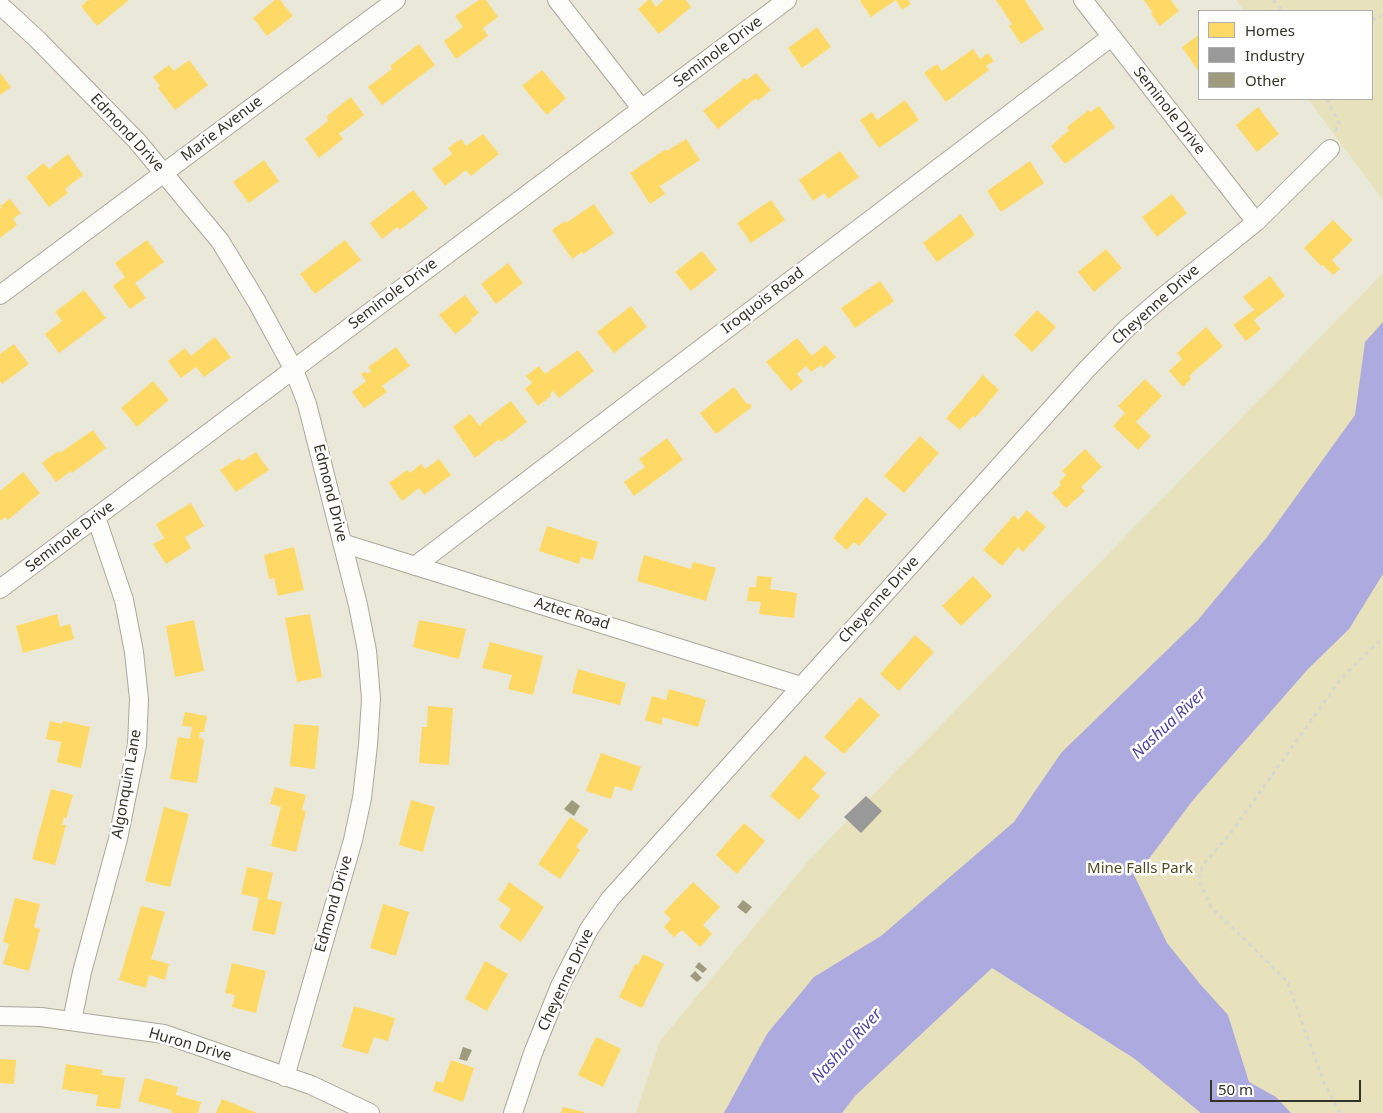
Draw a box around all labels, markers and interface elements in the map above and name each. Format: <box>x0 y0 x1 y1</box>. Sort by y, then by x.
legend <box>1198 10 1373 100</box>
street label: Seminole Drive <box>670 13 766 91</box>
text: Homes <box>1245 20 1295 40</box>
text: Industry <box>1245 45 1304 65</box>
street label: Seminole Drive <box>1129 64 1209 158</box>
text: Other <box>1245 70 1286 90</box>
street label: Edmond Drive <box>86 90 168 176</box>
street label: Marie Avenue <box>178 93 266 165</box>
street label: Seminole Drive <box>345 255 441 333</box>
street label: Cheyenne Drive <box>1109 261 1203 349</box>
street label: Iroquois Road <box>718 264 808 338</box>
street label: Edmond Drive <box>309 442 351 544</box>
street label: Seminole Drive <box>22 498 118 576</box>
street label: Cheyenne Drive <box>835 553 923 647</box>
street label: Aztec Road <box>532 594 612 634</box>
water label: Nashua River <box>1128 685 1210 763</box>
street label: Algonquin Lane <box>109 728 145 840</box>
street label: Edmond Drive <box>312 853 356 955</box>
park label: Mine Falls Park <box>1087 860 1193 878</box>
street label: Cheyenne Drive <box>534 926 598 1034</box>
water label: Nashua River <box>808 1005 886 1087</box>
street label: Huron Drive <box>146 1025 234 1065</box>
scale bar <box>1213 1070 1364 1102</box>
text: 50 m <box>1218 1079 1253 1099</box>

